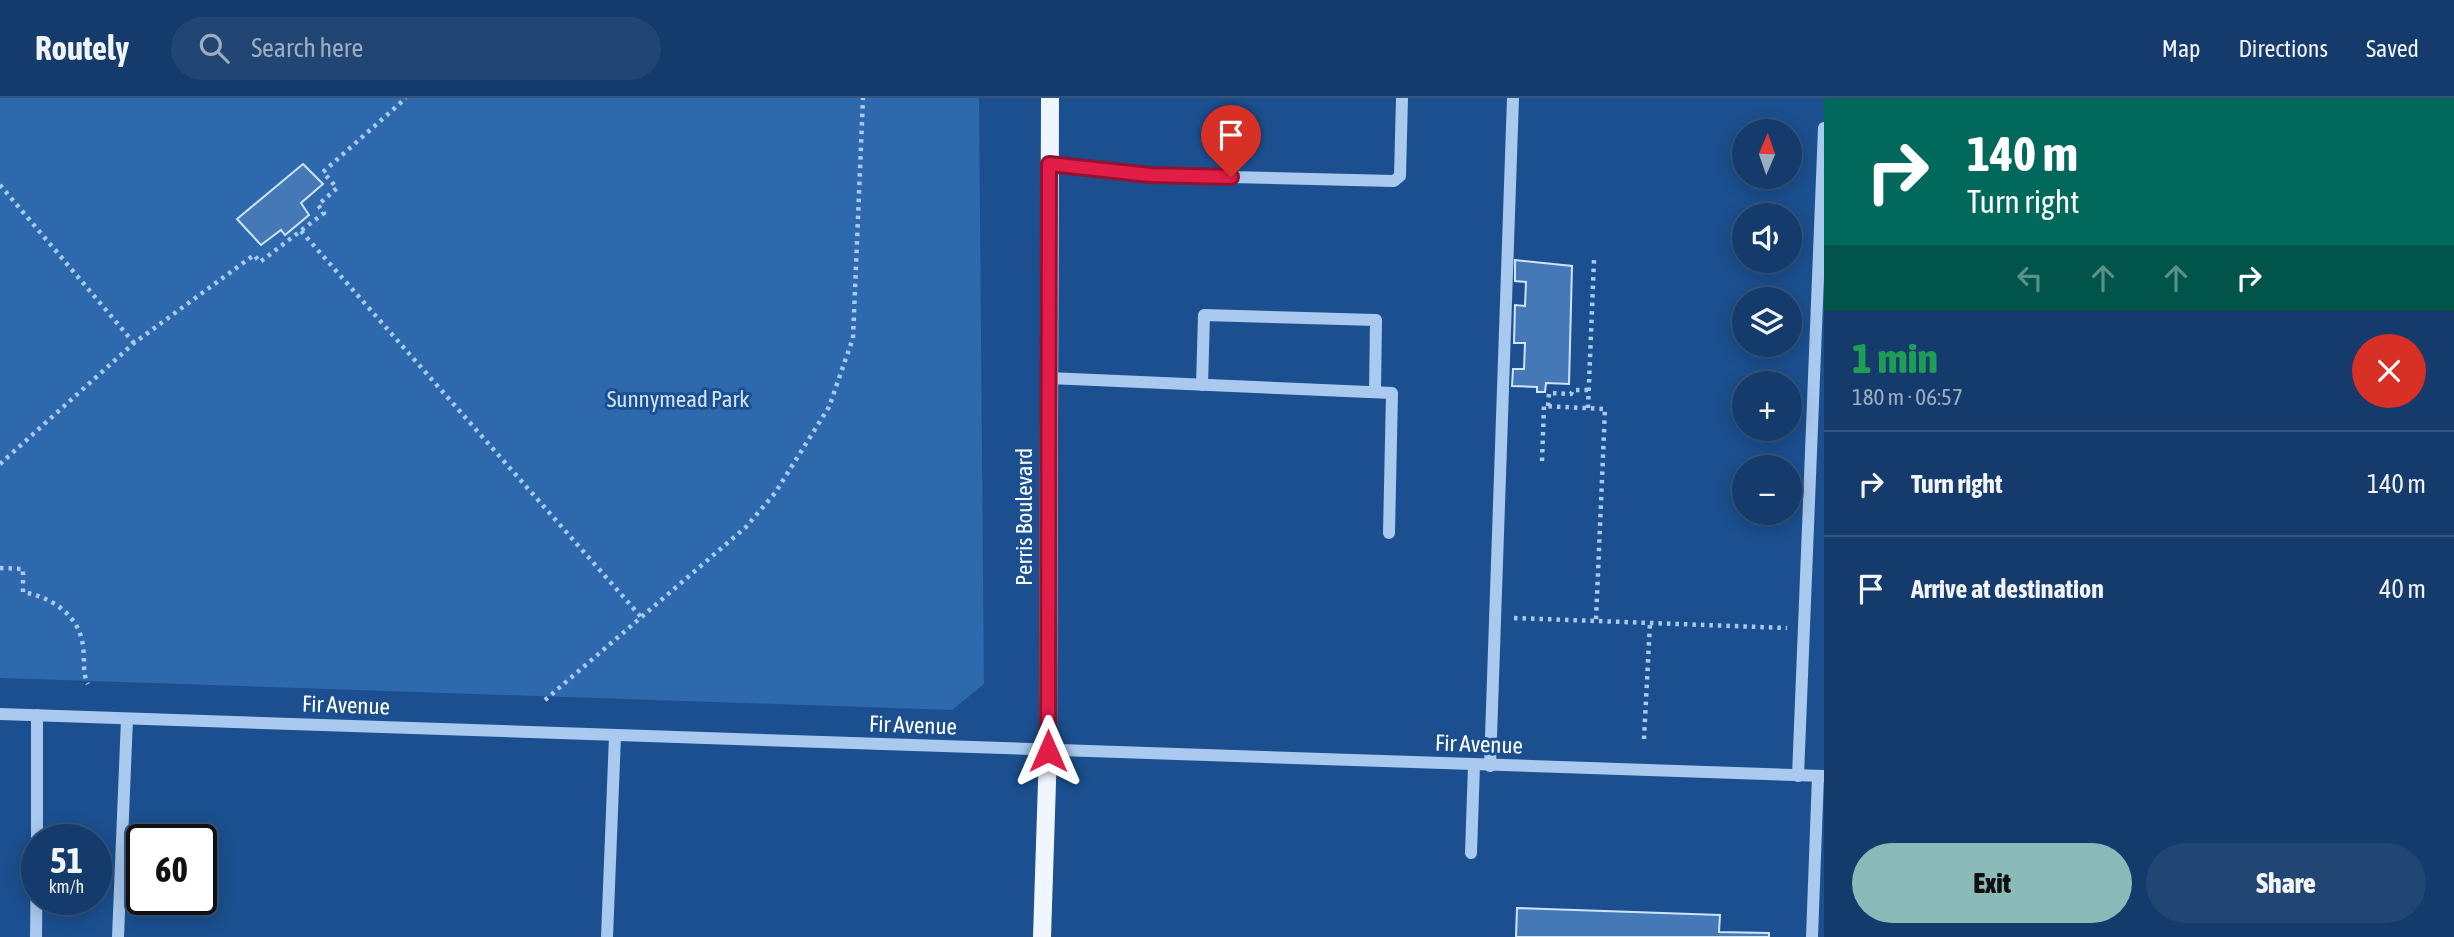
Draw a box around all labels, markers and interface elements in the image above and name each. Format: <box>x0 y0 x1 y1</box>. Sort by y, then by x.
search box <box>171 17 661 80</box>
text: Routely <box>35 29 129 67</box>
icon: search <box>195 29 233 67</box>
text: Search here <box>251 33 363 63</box>
text: Map <box>2162 35 2200 62</box>
text: Directions <box>2238 35 2328 62</box>
text: Saved <box>2366 35 2419 62</box>
pin <box>1201 105 1261 177</box>
icon: arrive <box>1212 116 1250 154</box>
north arrow <box>1732 119 1802 189</box>
map controls <box>1732 119 1802 525</box>
text: 140 m <box>1967 125 2078 181</box>
icon: right <box>1852 126 1943 217</box>
text: Turn right <box>1967 183 2080 220</box>
button: sound <box>1732 203 1802 273</box>
icon: left <box>2011 259 2049 297</box>
icon: ahead <box>2084 259 2122 297</box>
icon: ahead <box>2157 259 2195 297</box>
icon: right <box>2230 259 2268 297</box>
button: layers <box>1732 287 1802 357</box>
text: 1 min <box>1852 334 1938 382</box>
button: close <box>2352 334 2426 408</box>
button: + <box>1732 371 1802 441</box>
text: 180 m · 06:57 <box>1852 384 1963 410</box>
park label: Sunnymead Park <box>607 386 749 412</box>
street label: Perris Boulevard <box>1011 448 1037 586</box>
button: − <box>1732 455 1802 525</box>
icon: right <box>1852 465 1890 503</box>
text: Turn right <box>1911 469 2002 499</box>
text: 140 m <box>2367 469 2426 499</box>
icon: arrive <box>1852 570 1890 608</box>
text: Arrive at destination <box>1911 574 2104 604</box>
text: 40 m <box>2379 574 2426 604</box>
street label: Fir Avenue <box>301 690 391 720</box>
street label: Fir Avenue <box>868 710 958 740</box>
position arrow <box>1011 714 1085 788</box>
street label: Fir Avenue <box>1434 729 1524 759</box>
speed limit sign: 60 <box>126 824 217 915</box>
text: 51 <box>50 840 83 880</box>
button: Exit <box>1852 843 2132 923</box>
button: Share <box>2146 843 2426 923</box>
text: km/h <box>49 876 84 897</box>

